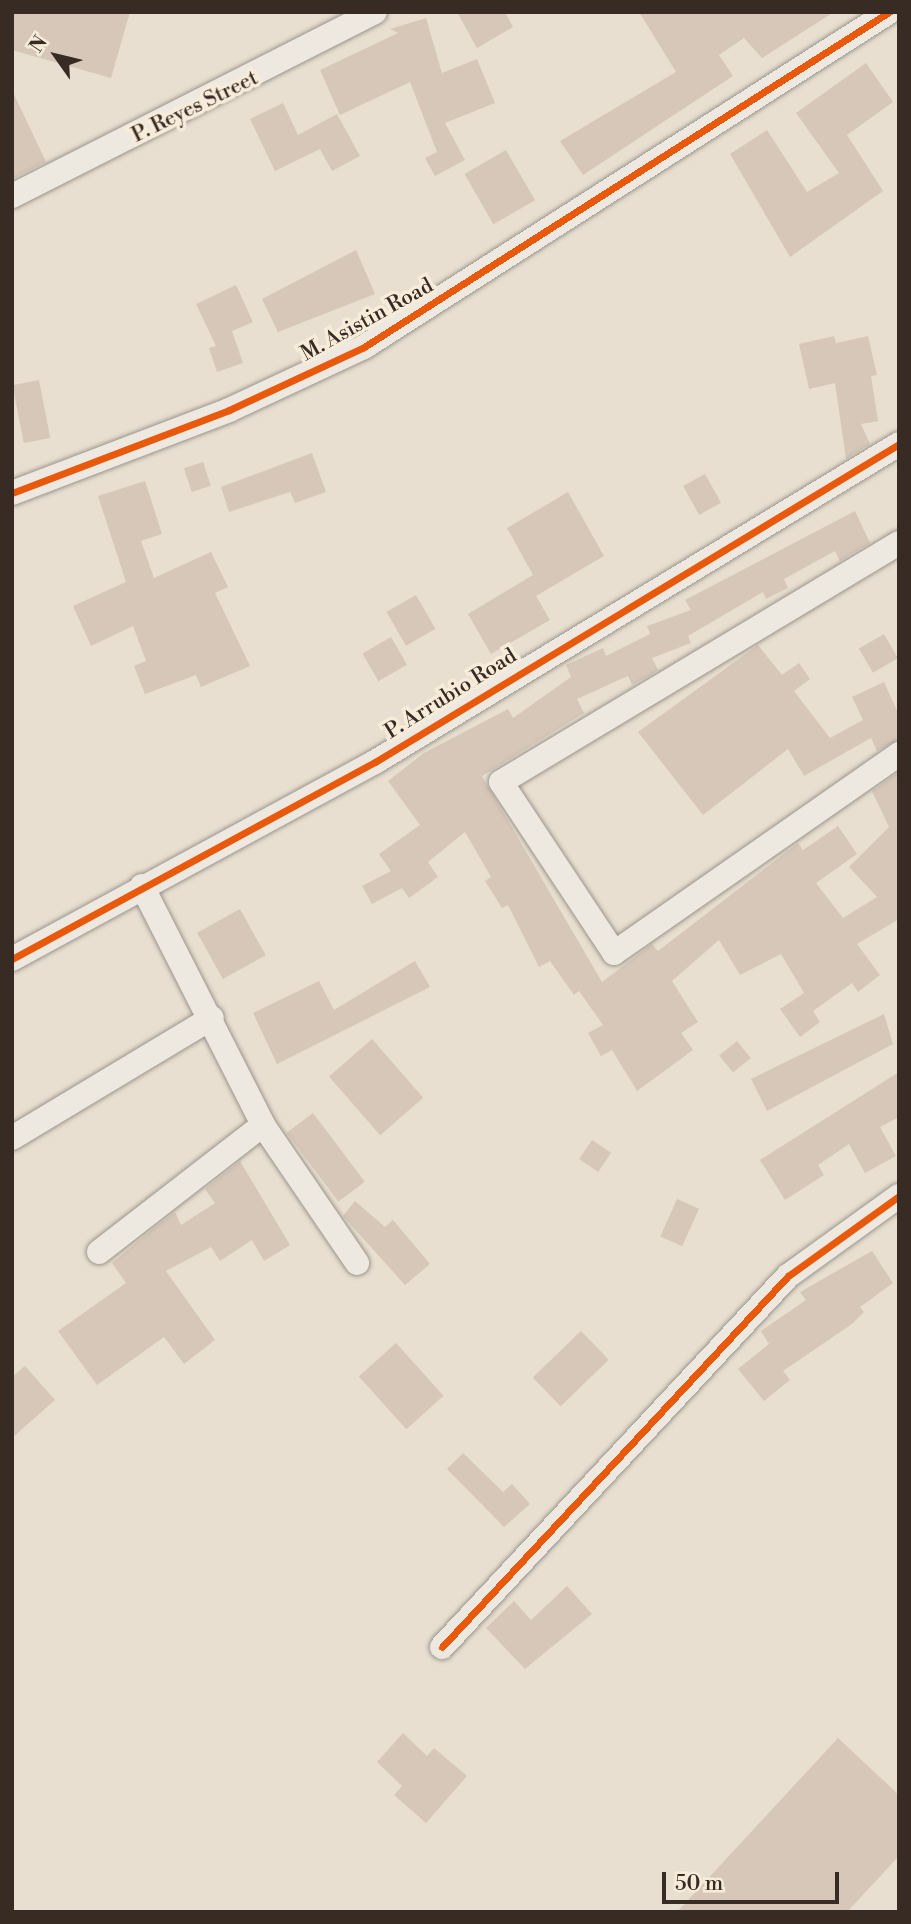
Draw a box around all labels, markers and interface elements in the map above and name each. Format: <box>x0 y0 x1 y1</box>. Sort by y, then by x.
north arrow <box>21 21 91 91</box>
text: N <box>24 31 53 57</box>
street label: P. Reyes Street <box>128 66 262 148</box>
street label: M. Asistin Road <box>296 273 438 367</box>
street label: P. Arrubio Road <box>381 643 521 745</box>
scale bar <box>666 1857 843 1901</box>
text: 50 m <box>675 1871 723 1897</box>

